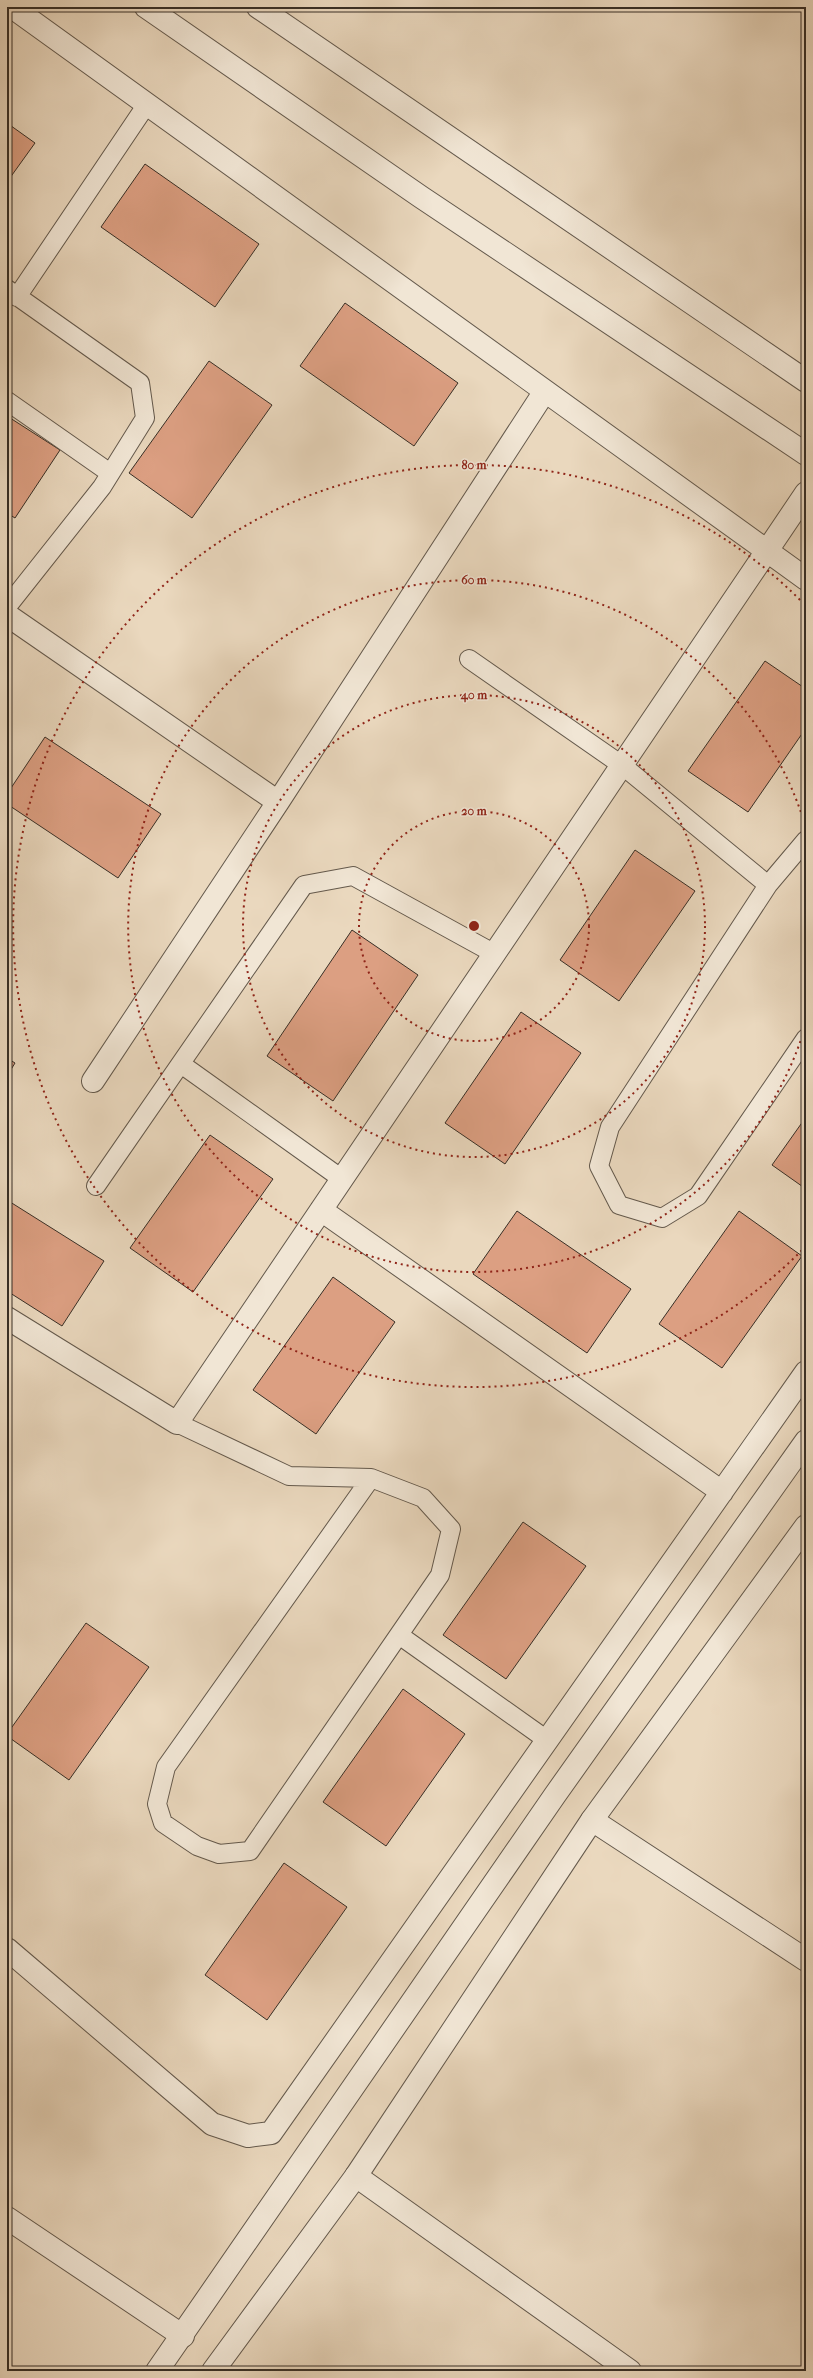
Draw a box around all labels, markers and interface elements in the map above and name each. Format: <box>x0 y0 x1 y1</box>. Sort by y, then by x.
text: 80 m <box>461 458 488 472</box>
text: 60 m <box>461 573 488 587</box>
text: 40 m <box>460 688 488 703</box>
text: 20 m <box>461 804 488 818</box>
centre of rings <box>467 919 481 933</box>

